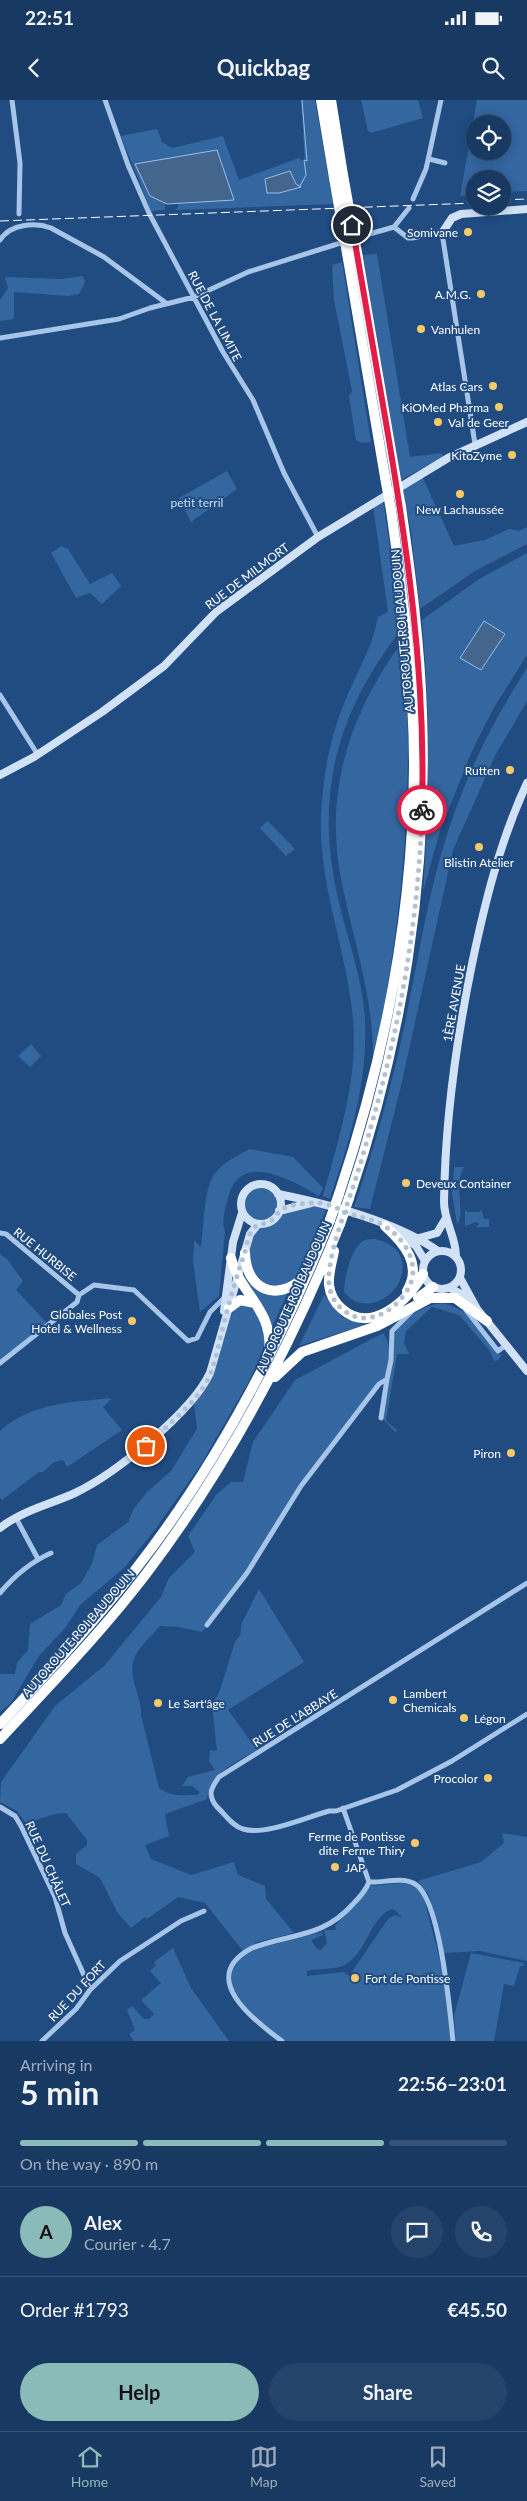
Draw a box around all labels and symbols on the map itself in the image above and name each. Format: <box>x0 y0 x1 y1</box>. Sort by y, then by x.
pin <box>331 204 373 246</box>
place label: Somivane <box>407 225 458 240</box>
marker: Somivane <box>462 226 474 238</box>
street label: RUE DE LA LIMITE <box>185 268 245 364</box>
place label: A.M.G. <box>435 287 471 302</box>
marker: A.M.G. <box>475 288 487 300</box>
place label: Vanhulen <box>431 322 480 337</box>
marker: Vanhulen <box>415 323 427 335</box>
place label: Atlas Cars <box>430 379 483 394</box>
marker: Atlas Cars <box>487 380 499 392</box>
place label: KiOMed Pharma <box>402 400 489 415</box>
marker: KiOMed Pharma <box>493 401 505 413</box>
place label: Val de Geer <box>448 415 510 430</box>
marker: Val de Geer <box>432 416 444 428</box>
place label: KitoZyme <box>451 448 502 463</box>
marker: KitoZyme <box>506 449 518 461</box>
marker: New Lachaussée <box>454 488 466 500</box>
park label: petit terril <box>171 495 223 510</box>
place label: New Lachaussée <box>416 502 504 517</box>
street label: RUE DE MILMORT <box>202 540 292 612</box>
street label: AUTOROUTE ROI BAUDOUIN <box>387 549 417 713</box>
place label: Rutten <box>465 763 500 778</box>
marker: Rutten <box>504 764 516 776</box>
courier <box>397 785 447 835</box>
marker: Blistin Atelier <box>473 841 485 853</box>
place label: Blistin Atelier <box>444 855 515 870</box>
street label: 1ÈRE AVENUE <box>440 963 468 1043</box>
place label: Deveux Container <box>416 1176 512 1191</box>
marker: Deveux Container <box>400 1177 412 1189</box>
street label: AUTOROUTE ROI BAUDOUIN <box>253 1219 333 1375</box>
street label: RUE HURBISE <box>11 1224 79 1284</box>
place label: Globales Post Hotel & Wellness <box>31 1307 123 1336</box>
marker: Globales Post Hotel & Wellness <box>126 1315 138 1327</box>
pin <box>125 1425 167 1467</box>
place label: Piron <box>473 1446 501 1461</box>
marker: Piron <box>505 1447 517 1459</box>
street label: AUTOROUTE ROI BAUDOUIN <box>19 1566 137 1700</box>
street label: RUE DE L'ABBAYE <box>250 1686 340 1750</box>
place label: Lambert Chemicals <box>403 1686 457 1715</box>
marker: Lambert Chemicals <box>387 1694 399 1706</box>
place label: Le Sart'âge <box>168 1696 225 1711</box>
marker: Le Sart'âge <box>152 1697 164 1709</box>
place label: Légon <box>474 1711 506 1726</box>
marker: Légon <box>458 1712 470 1724</box>
place label: Procolor <box>434 1771 479 1786</box>
marker: Procolor <box>482 1772 494 1784</box>
street label: RUE DU CHÂLET <box>22 1819 74 1909</box>
place label: Ferme de Pontisse dite Ferme Thiry <box>308 1829 406 1858</box>
marker: Ferme de Pontisse dite Ferme Thiry <box>409 1837 421 1849</box>
place label: JAP <box>345 1860 365 1875</box>
marker: JAP <box>329 1861 341 1873</box>
street label: RUE DU FORT <box>45 1957 109 2025</box>
place label: Fort de Pontisse <box>365 1971 450 1986</box>
marker: Fort de Pontisse <box>349 1972 361 1984</box>

